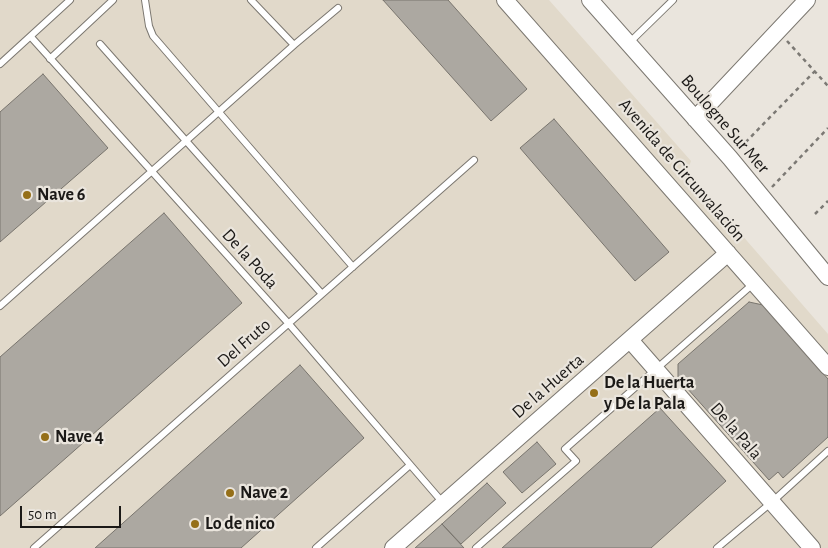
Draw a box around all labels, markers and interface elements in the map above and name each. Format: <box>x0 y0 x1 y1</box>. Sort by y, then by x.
street label: Boulogne Sur Mer <box>676 70 774 178</box>
street label: Avenida de Circunvalación <box>614 94 750 246</box>
place label: Nave 6 <box>37 184 85 206</box>
marker: Nave 6 <box>21 189 33 201</box>
street label: De la Poda <box>217 224 283 294</box>
street label: Del Fruto <box>213 314 275 372</box>
street label: De la Huerta <box>508 349 588 423</box>
place label: De la Huerta y De la Pala <box>604 372 694 414</box>
marker: De la Huerta y De la Pala <box>588 387 600 399</box>
street label: De la Pala <box>705 398 767 464</box>
place label: Nave 4 <box>55 426 104 448</box>
marker: Nave 4 <box>39 431 51 443</box>
place label: Nave 2 <box>240 482 288 504</box>
marker: Nave 2 <box>224 487 236 499</box>
scale bar <box>22 496 124 528</box>
text: 50 m <box>28 507 57 522</box>
place label: Lo de nico <box>205 513 275 535</box>
marker: Lo de nico <box>189 518 201 530</box>

